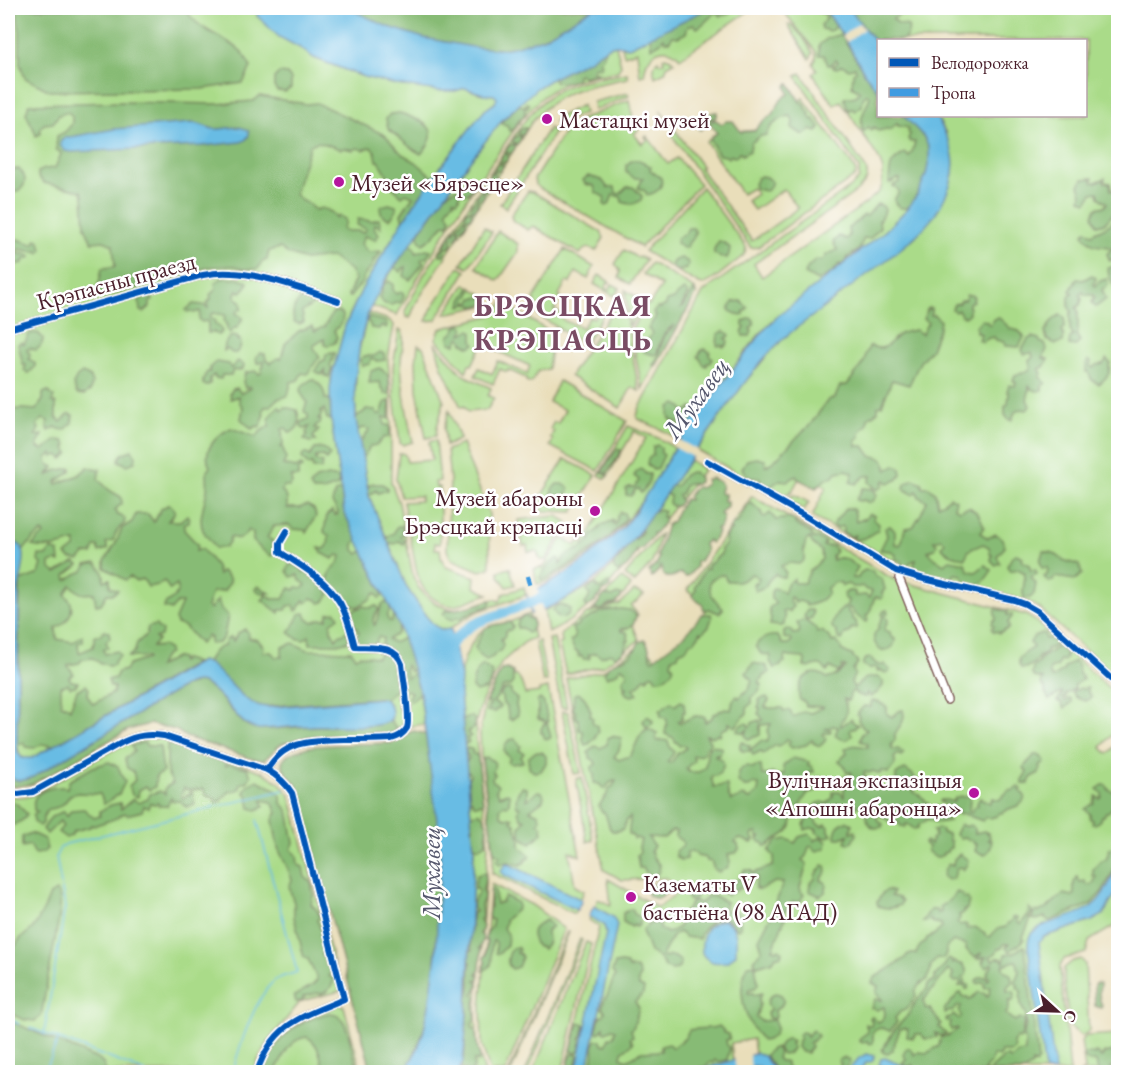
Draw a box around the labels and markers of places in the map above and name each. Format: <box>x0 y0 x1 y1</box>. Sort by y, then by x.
place label: Мастацкі музей <box>559 104 710 135</box>
marker: Мастацкі музей <box>540 112 554 126</box>
place label: Музей «Бярэсце» <box>351 167 524 198</box>
marker: Музей «Бярэсце» <box>332 175 346 189</box>
place label: Музей абароны Брэсцкай крэпасці <box>404 482 583 541</box>
marker: Музей абароны Брэсцкай крэпасці <box>588 504 602 518</box>
place label: Вулічная экспазіцыя «Апошні абаронца» <box>765 764 962 823</box>
marker: Вулічная экспазіцыя «Апошні абаронца» <box>967 786 981 800</box>
place label: Казематы V бастыёна (98 АГАД) <box>643 868 837 927</box>
marker: Казематы V бастыёна (98 АГАД) <box>624 890 638 904</box>

